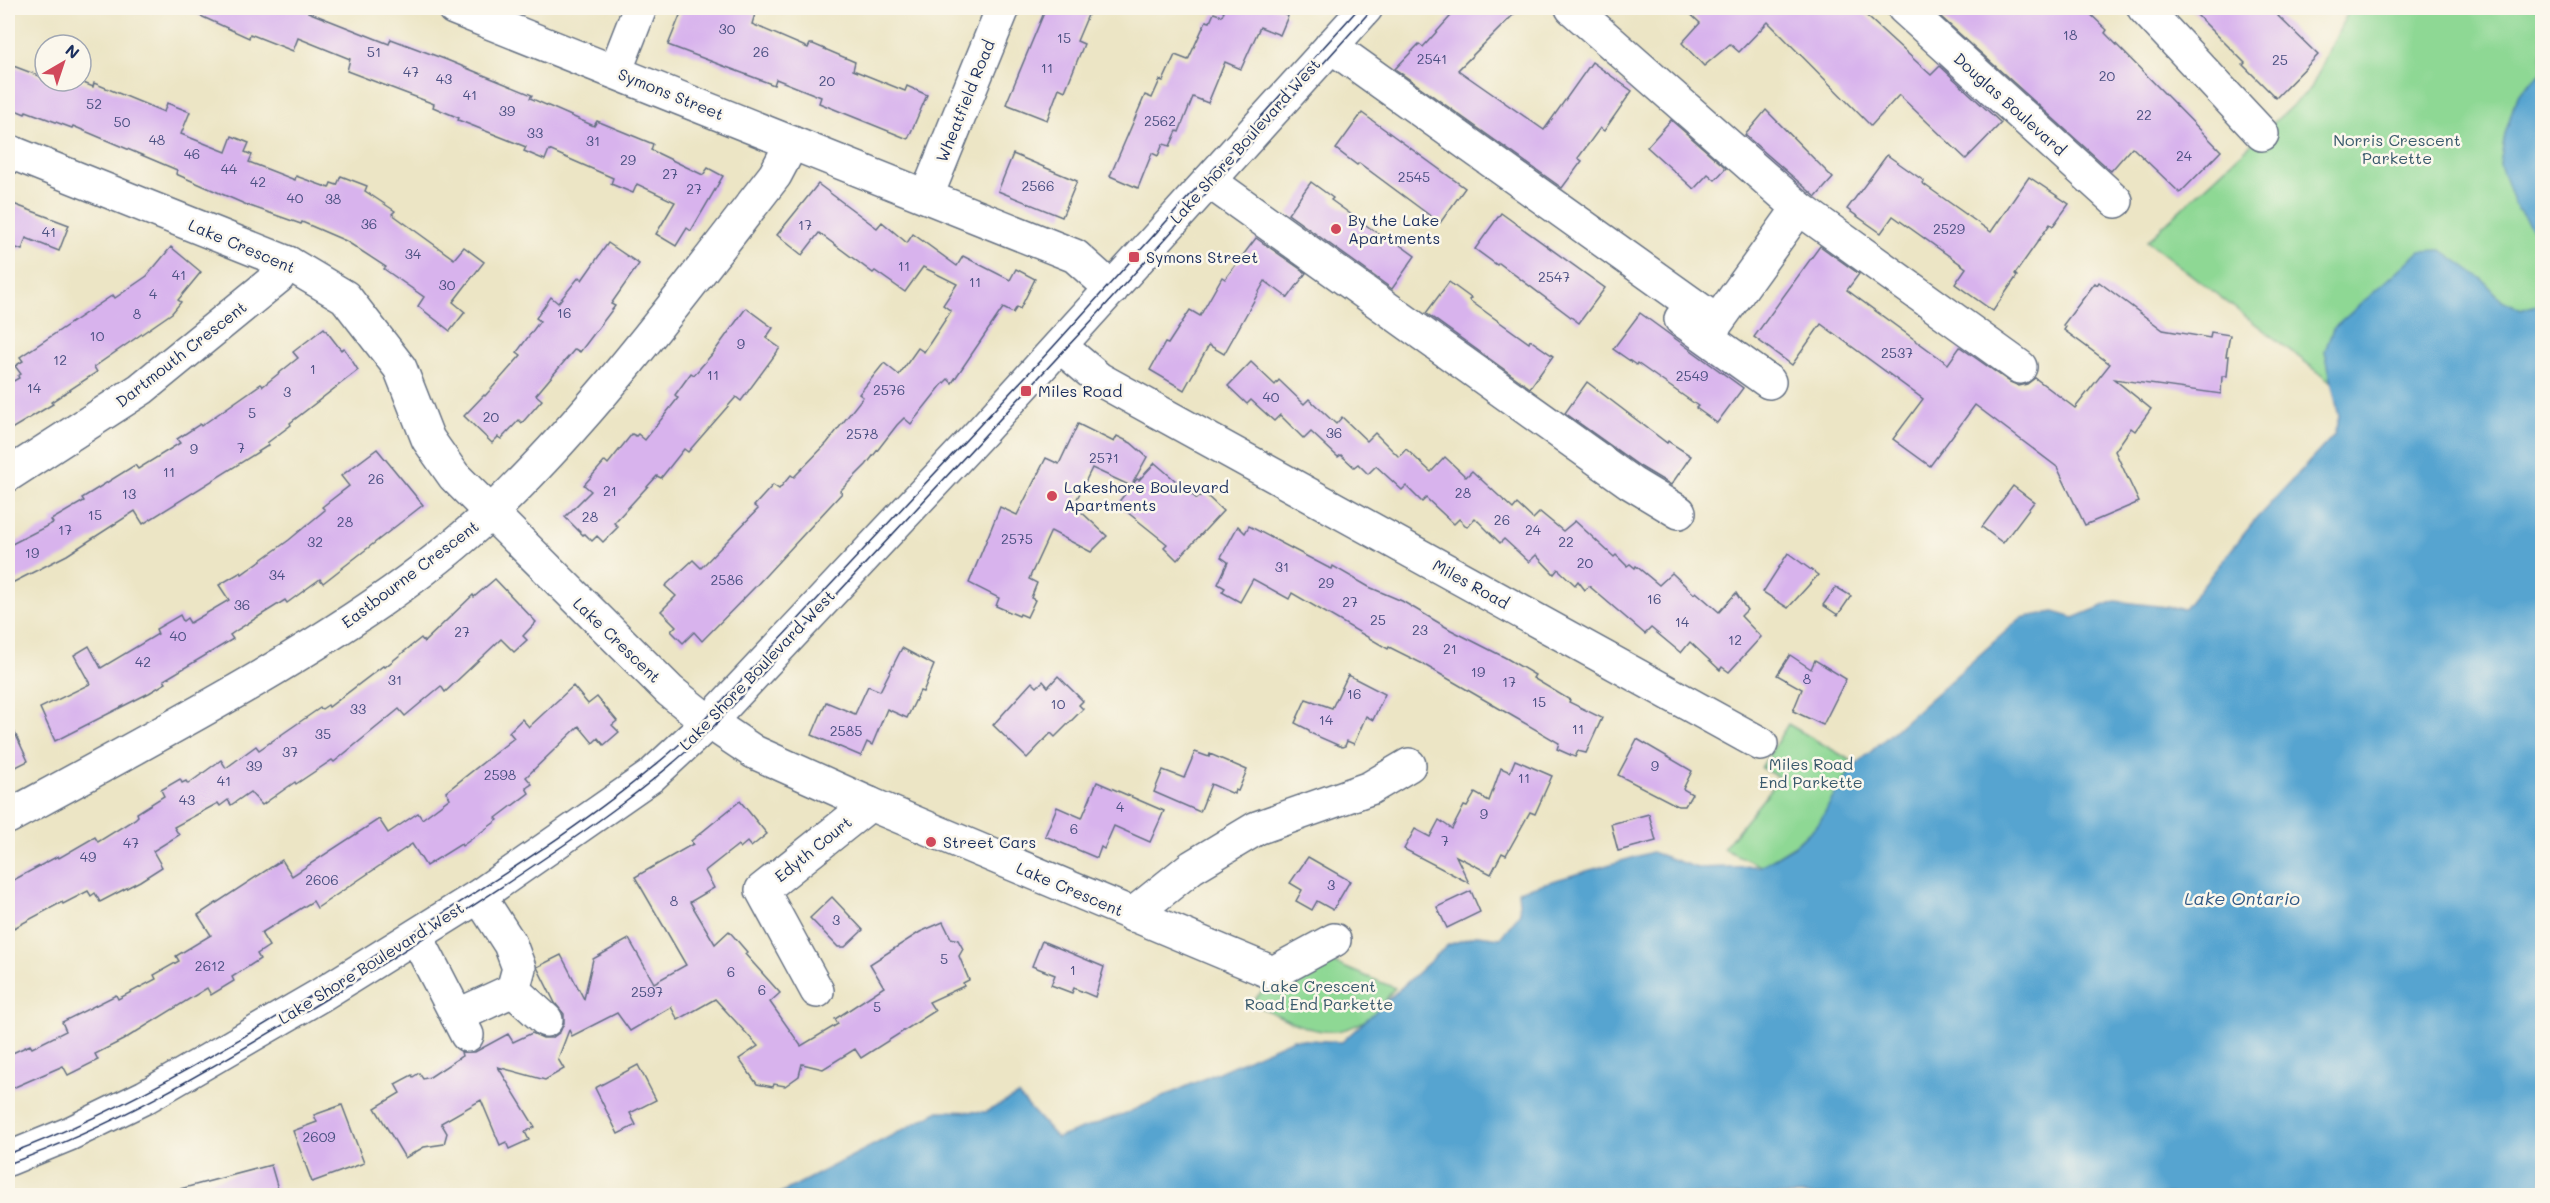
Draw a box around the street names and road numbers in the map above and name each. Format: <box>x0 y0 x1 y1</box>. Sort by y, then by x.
street label: Wheatfield Road <box>930 37 999 165</box>
street label: Douglas Boulevard <box>1950 48 2071 160</box>
street label: Lake Shore Boulevard West <box>1165 54 1324 228</box>
street label: Symons Street <box>615 63 727 124</box>
street label: Lake Crescent <box>186 214 299 278</box>
street label: Dartmouth Crescent <box>111 296 250 411</box>
street label: Eastbourne Crescent <box>337 515 483 632</box>
street label: Miles Road <box>1429 554 1513 613</box>
street label: Lake Shore Boulevard West <box>674 585 839 754</box>
street label: Lake Crescent <box>569 592 666 687</box>
street label: Edyth Court <box>770 811 856 886</box>
street label: Lake Crescent <box>1014 857 1127 921</box>
street label: Lake Shore Boulevard West <box>274 897 467 1028</box>

